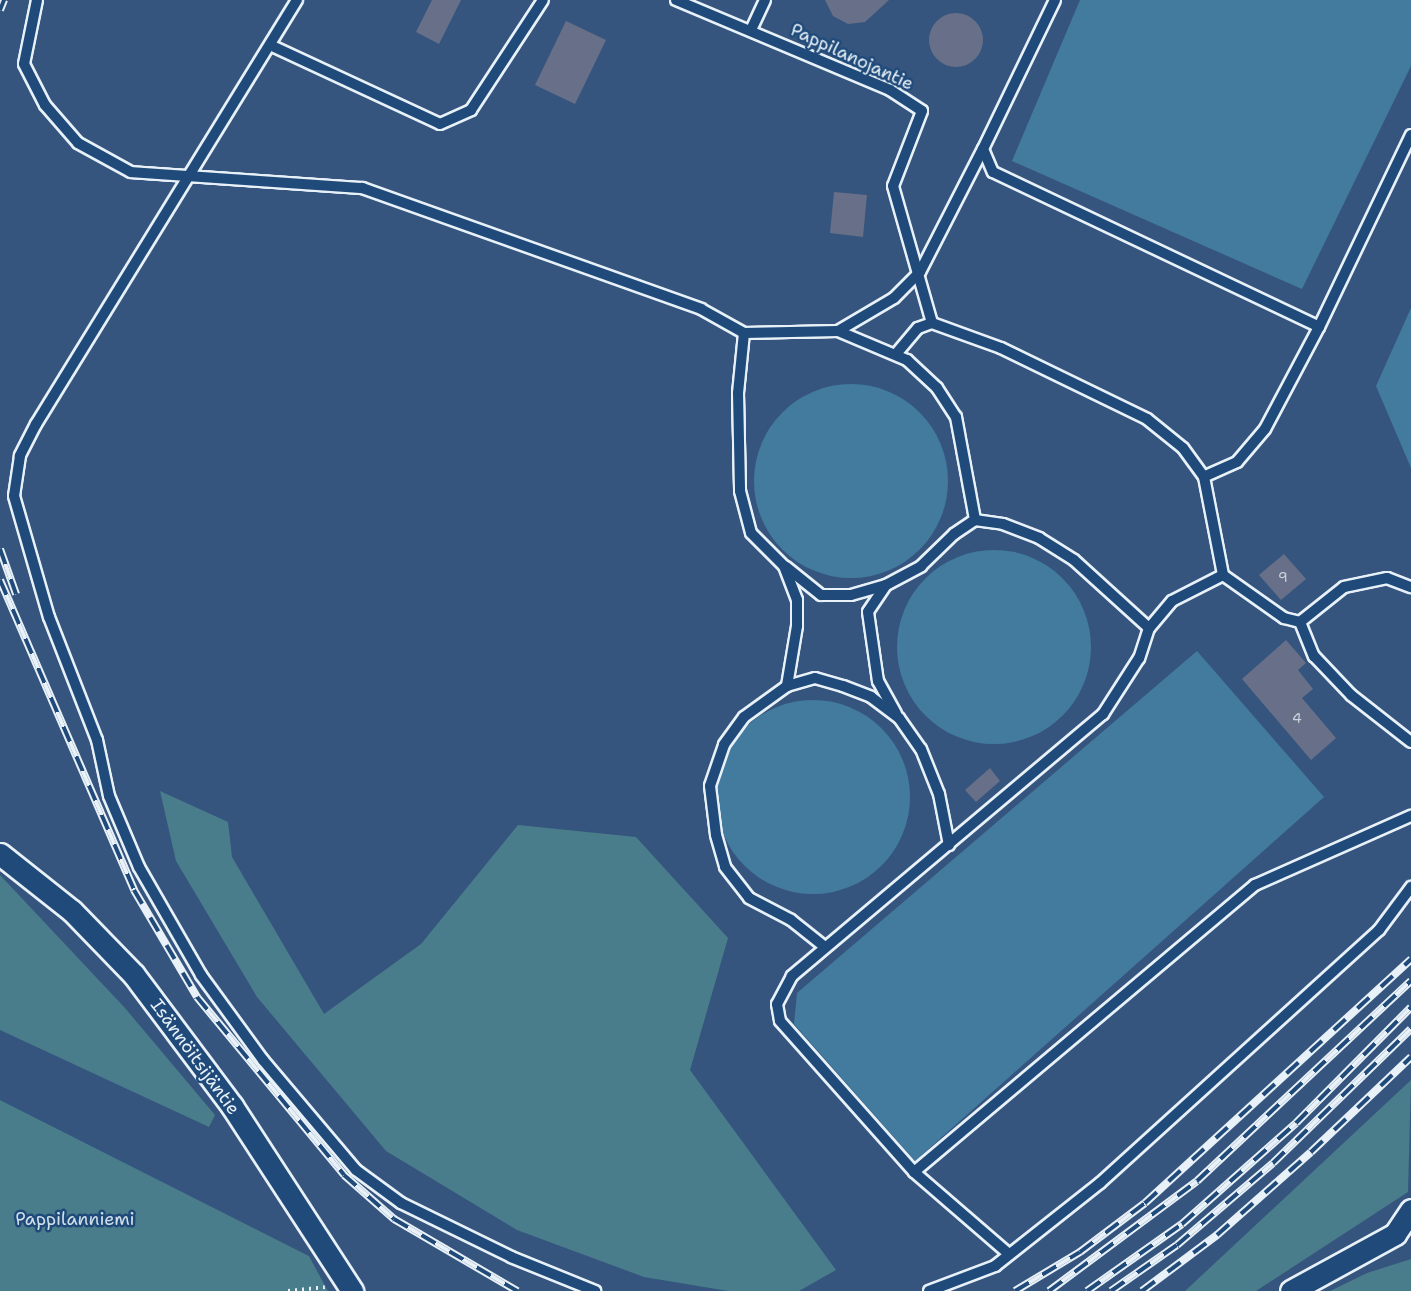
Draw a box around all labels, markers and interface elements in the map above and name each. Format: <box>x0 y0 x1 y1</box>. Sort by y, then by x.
street label: Pappilanojantie <box>787 19 917 95</box>
house number: 9 <box>1278 569 1288 585</box>
house number: 4 <box>1292 710 1302 726</box>
street label: Isännöitsijäntie <box>146 995 244 1119</box>
park label: Pappilanniemi <box>15 1208 135 1230</box>

